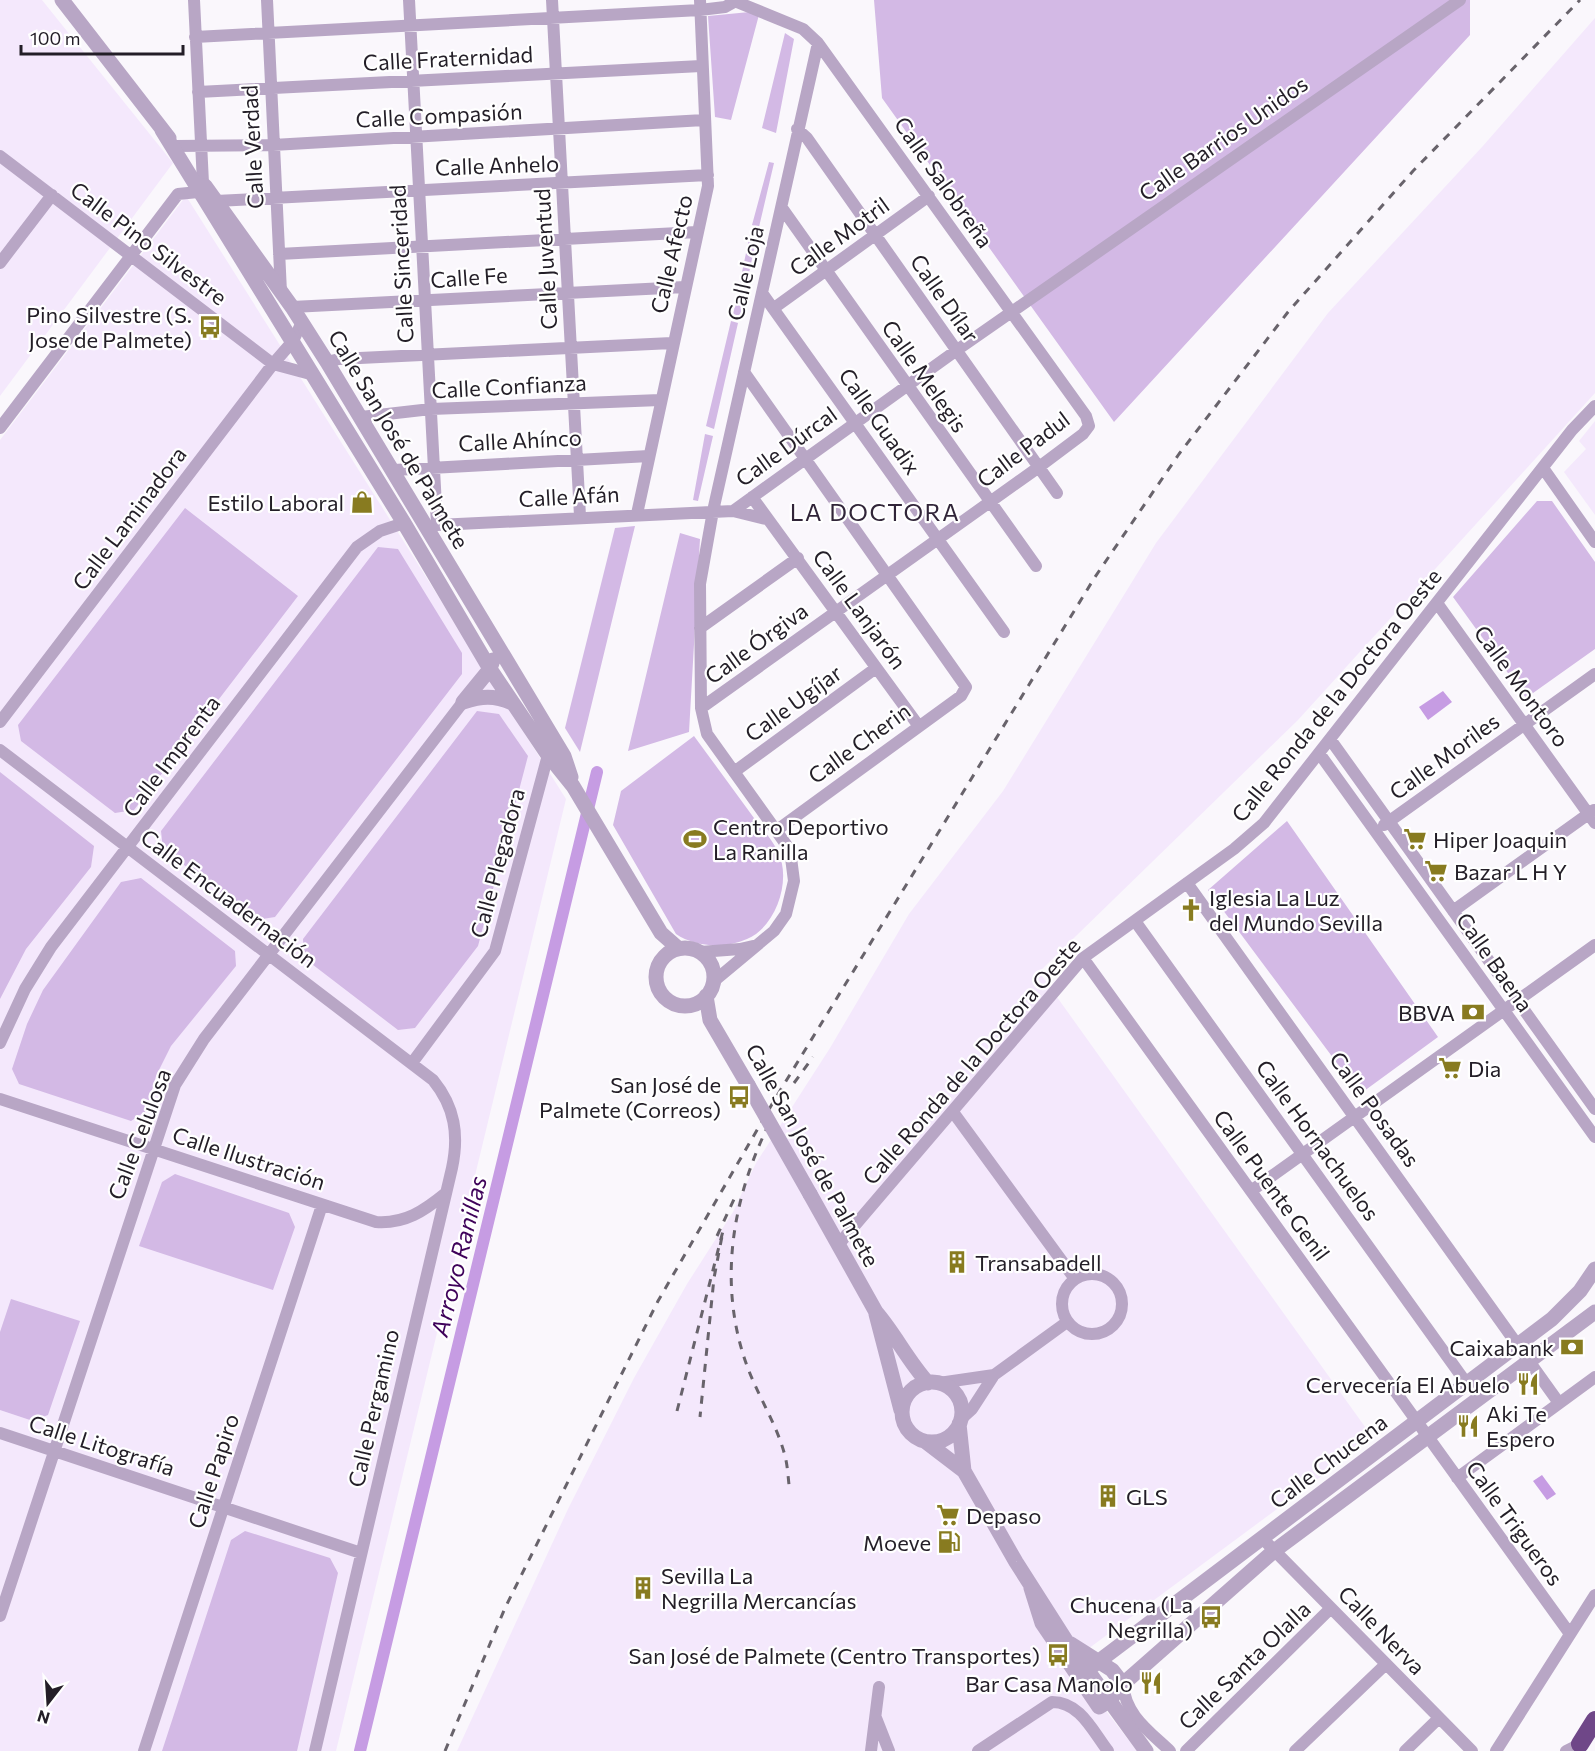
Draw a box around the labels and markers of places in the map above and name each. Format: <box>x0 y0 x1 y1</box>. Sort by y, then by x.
place label: Pino Silvestre (S. Jose de Palmete) <box>26 301 192 353</box>
bus stop icon: Pino Silvestre (S. Jose de Palmete) <box>197 314 223 340</box>
place label: Estilo Laboral <box>208 489 344 516</box>
shop icon: Estilo Laboral <box>349 489 375 515</box>
place label: Centro Deportivo La Ranilla <box>713 813 889 865</box>
sports icon: Centro Deportivo La Ranilla <box>682 826 708 852</box>
supermarket icon: Hiper Joaquin <box>1402 826 1428 852</box>
place label: Hiper Joaquin <box>1433 826 1567 853</box>
supermarket icon: Bazar L H Y <box>1423 858 1449 884</box>
place label: Bazar L H Y <box>1454 858 1567 885</box>
place label: Iglesia La Luz del Mundo Sevilla <box>1209 884 1383 936</box>
church icon: Iglesia La Luz del Mundo Sevilla <box>1178 897 1204 923</box>
place label: BBVA <box>1398 999 1455 1026</box>
bank icon: BBVA <box>1460 999 1486 1025</box>
supermarket icon: Dia <box>1437 1055 1463 1081</box>
place label: Dia <box>1468 1055 1501 1082</box>
place label: San José de Palmete (Correos) <box>539 1071 721 1123</box>
bus stop icon: San José de Palmete (Correos) <box>726 1084 752 1110</box>
building icon: Transabadell <box>944 1249 970 1275</box>
place label: Transabadell <box>975 1249 1101 1276</box>
place label: Caixabank <box>1450 1334 1554 1361</box>
bank icon: Caixabank <box>1559 1334 1585 1360</box>
place label: Cervecería El Abuelo <box>1306 1371 1510 1398</box>
restaurant icon: Cervecería El Abuelo <box>1515 1371 1541 1397</box>
place label: Aki Te Espero <box>1486 1400 1555 1452</box>
restaurant icon: Aki Te Espero <box>1455 1413 1481 1439</box>
building icon: GLS <box>1095 1483 1121 1509</box>
place label: GLS <box>1126 1483 1168 1510</box>
supermarket icon: Depaso <box>935 1502 961 1528</box>
place label: Depaso <box>966 1502 1041 1529</box>
place label: Moeve <box>863 1529 931 1556</box>
fuel station icon: Moeve <box>936 1529 962 1555</box>
place label: Sevilla La Negrilla Mercancías <box>661 1562 857 1614</box>
building icon: Sevilla La Negrilla Mercancías <box>630 1575 656 1601</box>
place label: Chucena (La Negrilla) <box>1070 1591 1193 1643</box>
bus stop icon: Chucena (La Negrilla) <box>1198 1604 1224 1630</box>
place label: San José de Palmete (Centro Transportes) <box>629 1642 1040 1669</box>
bus stop icon: San José de Palmete (Centro Transportes) <box>1045 1642 1071 1668</box>
place label: Bar Casa Manolo <box>965 1670 1133 1697</box>
restaurant icon: Bar Casa Manolo <box>1138 1670 1164 1696</box>

